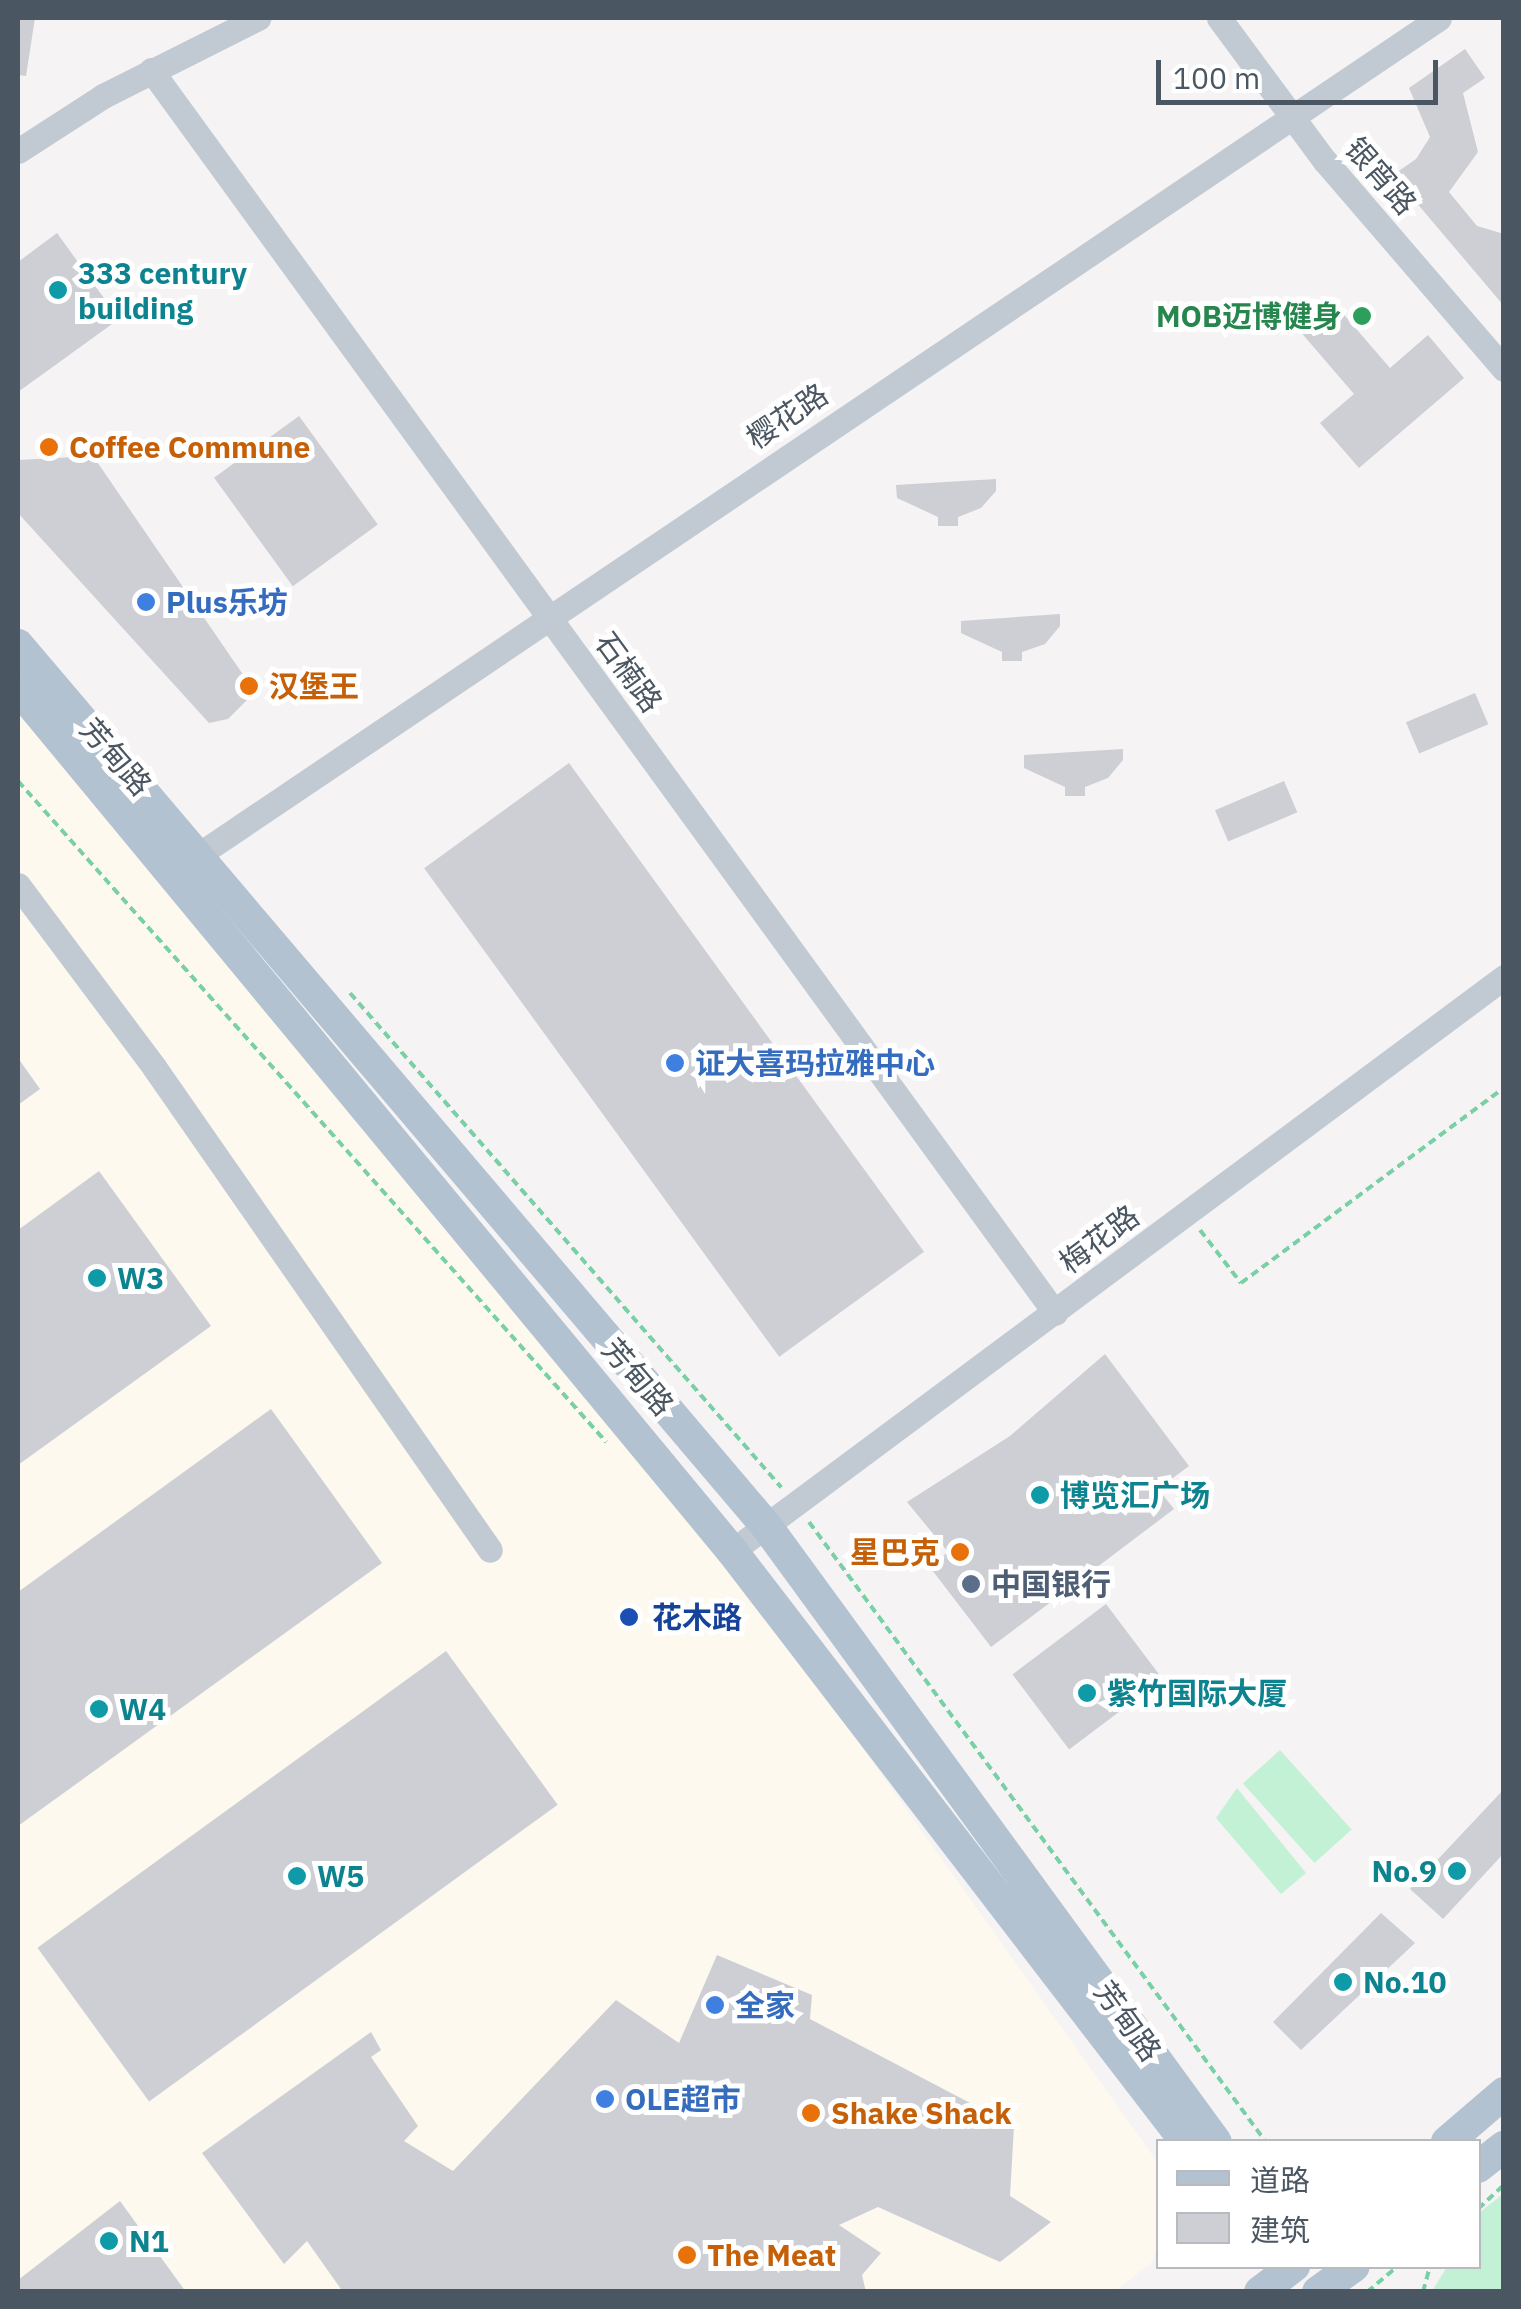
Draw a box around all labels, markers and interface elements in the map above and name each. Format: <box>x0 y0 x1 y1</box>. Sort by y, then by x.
scale bar <box>1161 40 1444 102</box>
text: 100 m <box>1173 58 1260 97</box>
street label: 银宵路 <box>1338 130 1424 222</box>
place label: 333 century building <box>78 255 247 326</box>
marker: 333 century building <box>47 279 69 301</box>
place label: MOB迈博健身 <box>1156 298 1342 334</box>
marker: MOB迈博健身 <box>1351 305 1373 327</box>
street label: 樱花路 <box>740 376 834 456</box>
place label: Coffee Commune <box>69 429 310 465</box>
marker: Coffee Commune <box>38 436 60 458</box>
place label: Plus乐坊 <box>166 584 288 620</box>
marker: Plus乐坊 <box>135 591 157 613</box>
street label: 石楠路 <box>588 625 670 719</box>
place label: 汉堡王 <box>269 668 359 704</box>
marker: 汉堡王 <box>238 675 260 697</box>
street label: 芳甸路 <box>73 711 159 803</box>
place label: 证大喜玛拉雅中心 <box>695 1045 935 1081</box>
marker: 证大喜玛拉雅中心 <box>664 1052 686 1074</box>
street label: 梅花路 <box>1052 1198 1146 1280</box>
place label: W3 <box>117 1260 164 1296</box>
marker: W3 <box>86 1267 108 1289</box>
street label: 芳甸路 <box>595 1331 681 1423</box>
place label: 博览汇广场 <box>1060 1477 1210 1513</box>
marker: 博览汇广场 <box>1029 1484 1051 1506</box>
place label: 星巴克 <box>850 1534 940 1570</box>
marker: 星巴克 <box>949 1541 971 1563</box>
place label: 中国银行 <box>991 1566 1111 1602</box>
marker: 中国银行 <box>960 1573 982 1595</box>
place label: 花木路 <box>652 1599 742 1635</box>
marker: 花木路 <box>616 1604 642 1630</box>
place label: 紫竹国际大厦 <box>1107 1675 1287 1711</box>
marker: 紫竹国际大厦 <box>1076 1682 1098 1704</box>
place label: W4 <box>119 1691 166 1727</box>
marker: W4 <box>88 1698 110 1720</box>
place label: No.9 <box>1372 1853 1437 1889</box>
place label: W5 <box>317 1858 364 1894</box>
marker: No.9 <box>1446 1860 1468 1882</box>
marker: W5 <box>286 1865 308 1887</box>
place label: No.10 <box>1363 1964 1446 2000</box>
marker: No.10 <box>1332 1971 1354 1993</box>
street label: 芳甸路 <box>1087 1974 1169 2068</box>
place label: 全家 <box>735 1987 795 2023</box>
marker: 全家 <box>704 1994 726 2016</box>
place label: OLE超市 <box>625 2081 741 2117</box>
marker: OLE超市 <box>594 2088 616 2110</box>
place label: Shake Shack <box>831 2095 1012 2131</box>
marker: Shake Shack <box>800 2102 822 2124</box>
legend <box>1156 2139 1481 2269</box>
text: 道路 <box>1250 2160 1310 2199</box>
text: 建筑 <box>1250 2210 1310 2249</box>
place label: N1 <box>129 2223 169 2259</box>
marker: N1 <box>98 2230 120 2252</box>
place label: The Meat <box>707 2237 836 2273</box>
marker: The Meat <box>676 2244 698 2266</box>

